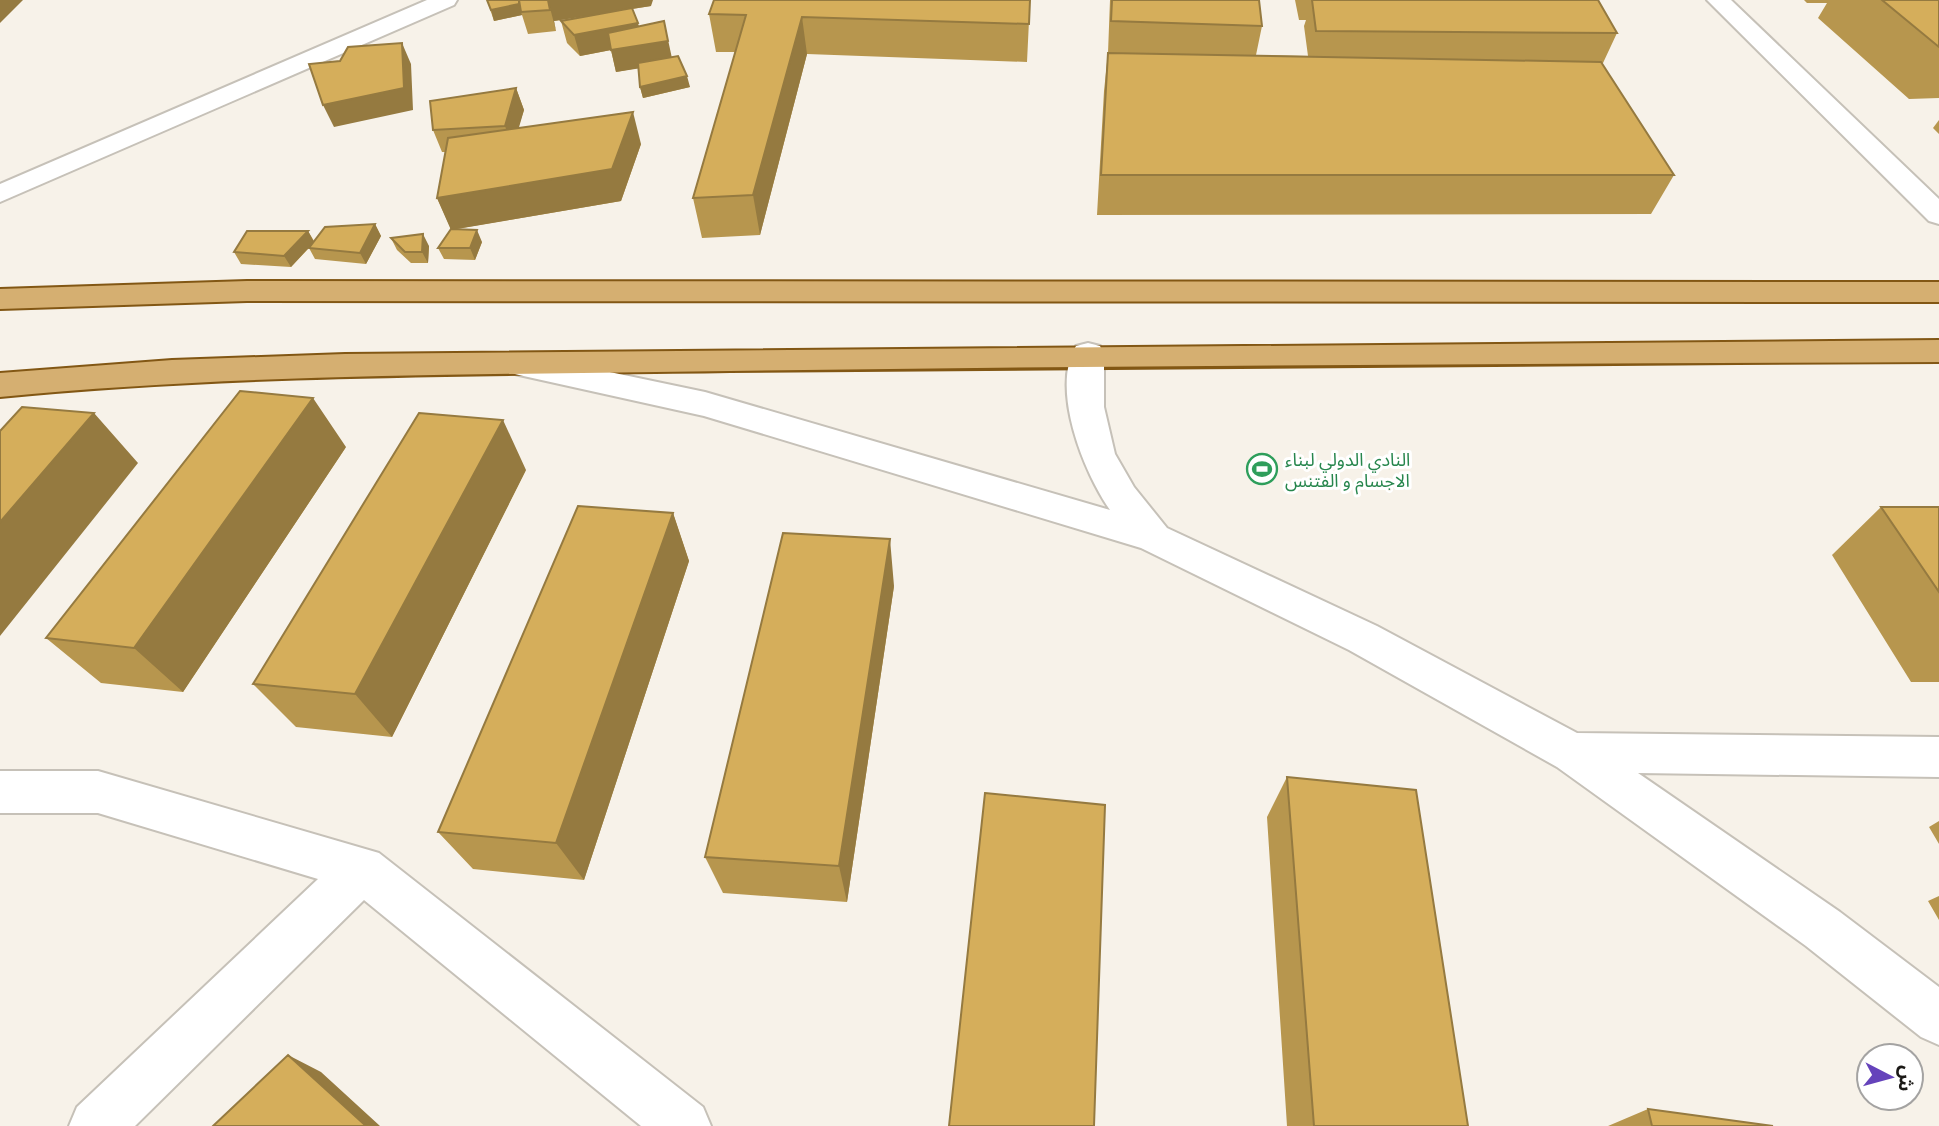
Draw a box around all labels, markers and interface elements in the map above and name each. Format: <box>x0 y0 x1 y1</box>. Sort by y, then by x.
place label: النادي الدولي لبناء الاجسام و الفتنس <box>1285 448 1410 495</box>
sports icon: النادي الدولي لبناء الاجسام و الفتنس <box>1245 452 1279 486</box>
north arrow <box>1855 1042 1925 1112</box>
text: ش <box>1894 1065 1920 1093</box>

